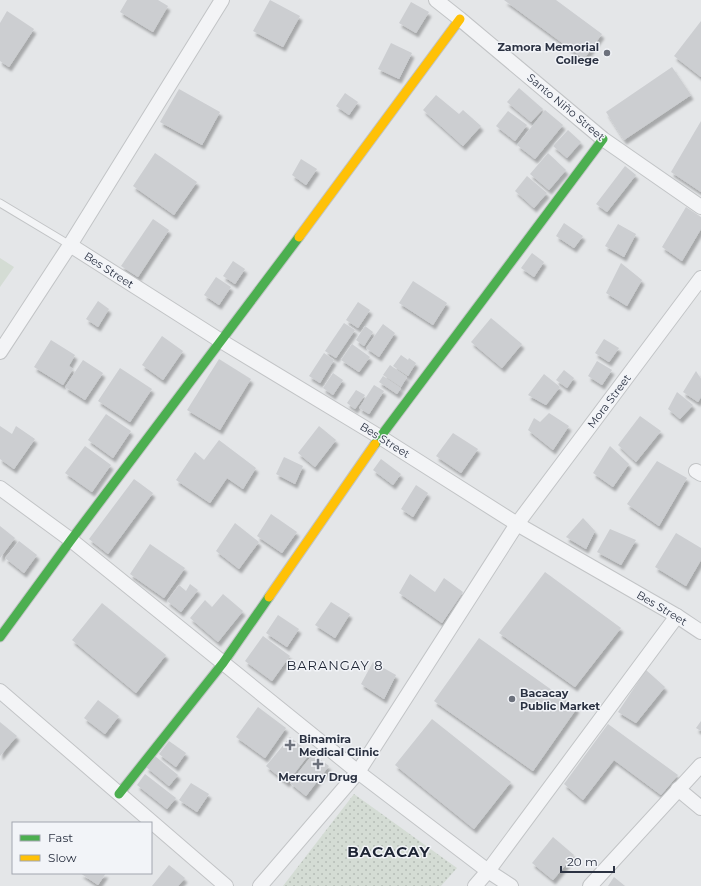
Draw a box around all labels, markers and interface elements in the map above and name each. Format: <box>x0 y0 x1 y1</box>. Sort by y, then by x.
place label: Zamora Memorial College <box>497 40 599 67</box>
marker: Zamora Memorial College <box>602 48 612 58</box>
street label: Santo Niño Street <box>524 70 608 144</box>
street label: Bes Street <box>82 249 137 292</box>
street label: Mora Street <box>584 371 634 431</box>
street label: Bes Street <box>357 419 413 461</box>
street label: Bes Street <box>634 587 690 629</box>
district label: BARANGAY 8 <box>286 657 384 673</box>
place label: Bacacay Public Market <box>520 686 600 713</box>
marker: Bacacay Public Market <box>507 694 517 704</box>
place label: Binamira Medical Clinic <box>299 732 380 759</box>
marker: Binamira Medical Clinic <box>284 739 296 751</box>
marker: Mercury Drug <box>313 759 323 769</box>
place label: Mercury Drug <box>278 770 358 784</box>
legend <box>12 822 152 874</box>
text: Fast <box>48 830 73 845</box>
district label: BACACAY <box>347 842 431 861</box>
scale bar <box>561 848 614 874</box>
text: Slow <box>48 850 77 865</box>
text: 20 m <box>567 854 598 869</box>

